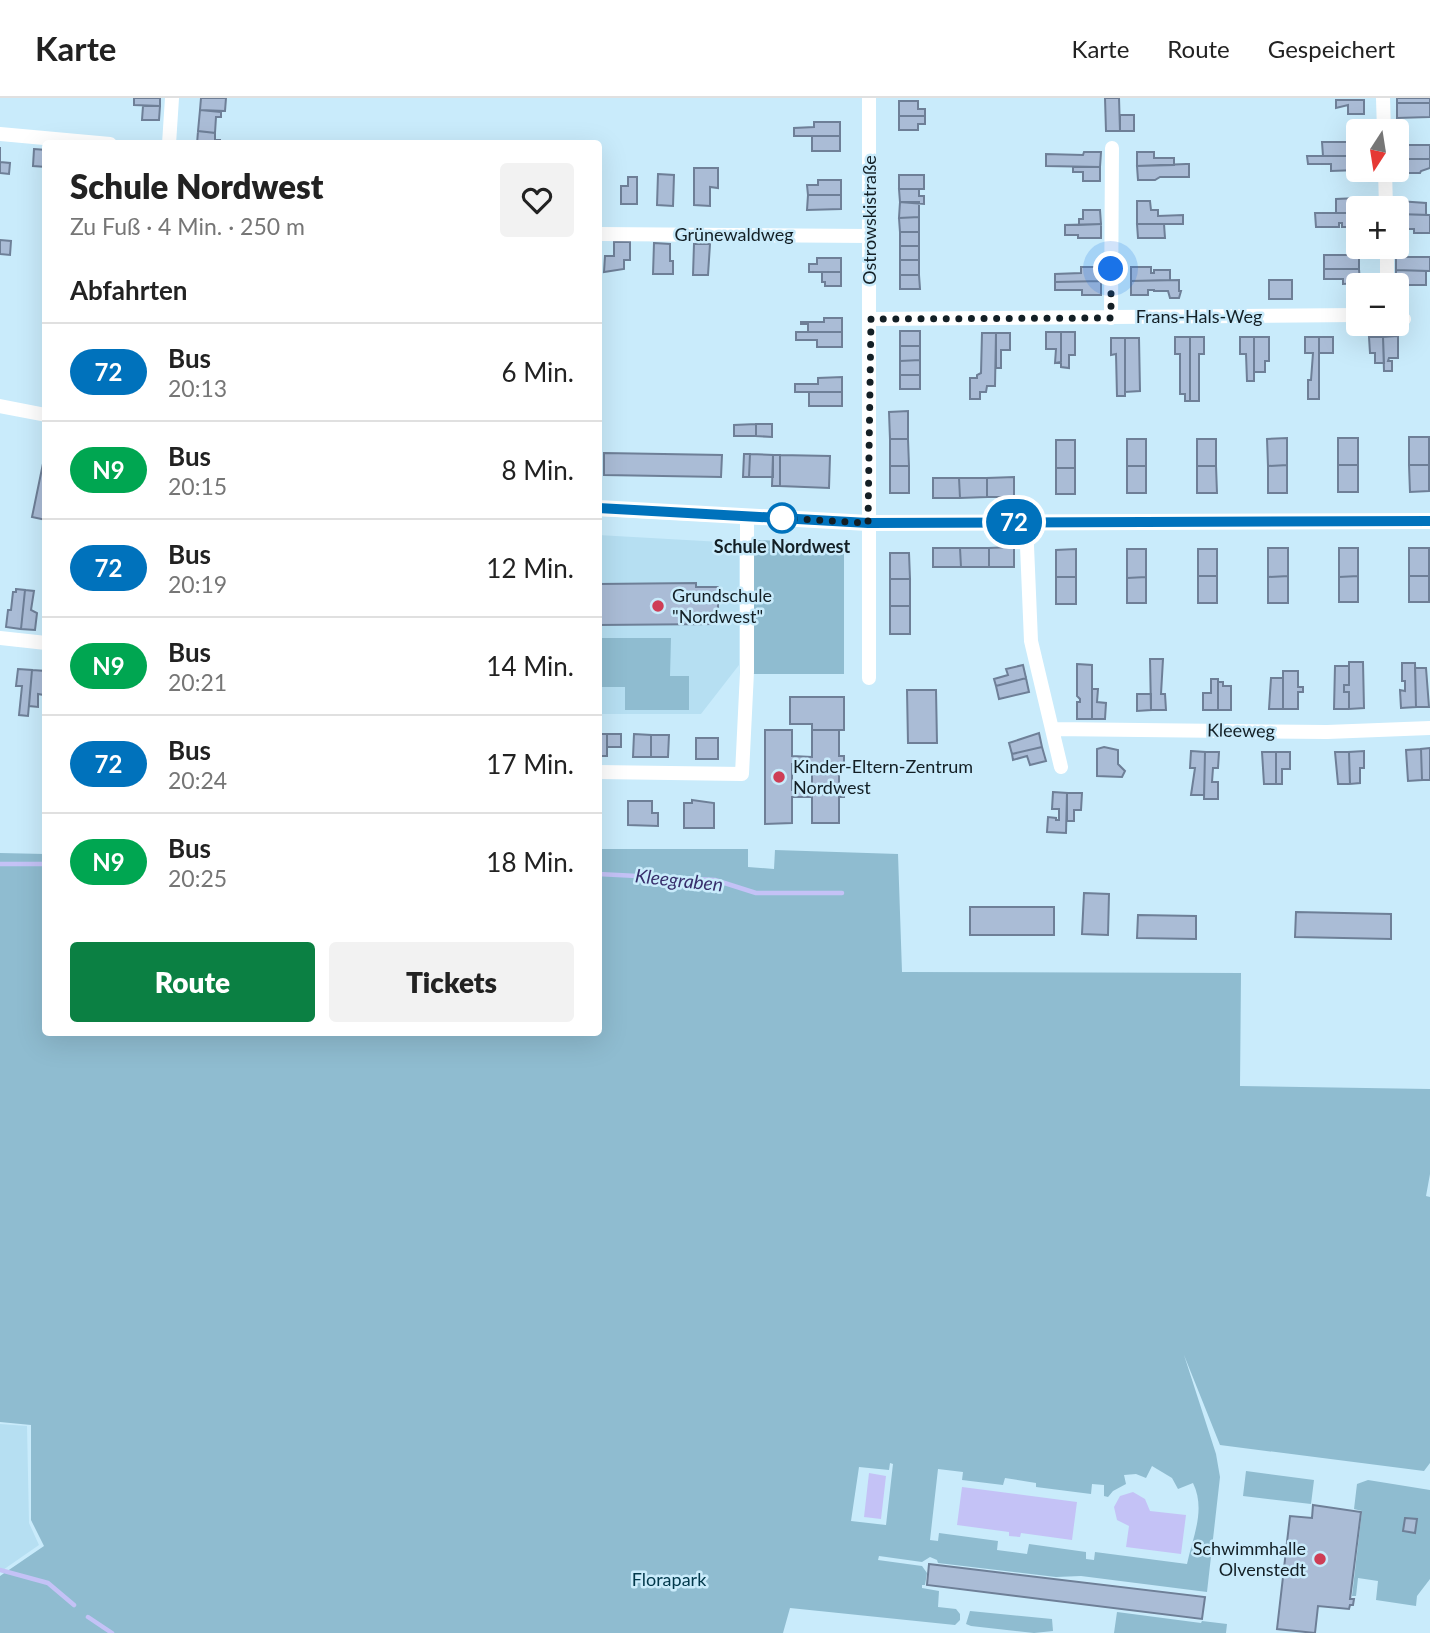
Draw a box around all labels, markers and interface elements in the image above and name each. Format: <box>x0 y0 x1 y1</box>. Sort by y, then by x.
text: Karte <box>35 28 116 68</box>
text: Karte <box>1072 34 1129 63</box>
text: Route <box>1167 34 1230 63</box>
text: Gespeichert <box>1268 34 1395 63</box>
north arrow <box>1346 119 1409 182</box>
map controls <box>1346 119 1409 336</box>
street label: Ostrowskistraße <box>858 155 880 285</box>
button: heart <box>500 163 574 237</box>
text: Schule Nordwest <box>70 166 323 206</box>
button: + <box>1346 196 1409 259</box>
text: Zu Fuß · 4 Min. · 250 m <box>70 212 305 240</box>
street label: Grünewaldweg <box>674 223 794 245</box>
your location <box>1093 251 1128 286</box>
button: − <box>1346 273 1409 336</box>
text: Abfahrten <box>70 274 188 306</box>
street label: Frans-Hals-Weg <box>1136 305 1262 327</box>
text: Bus <box>168 342 211 374</box>
text: 6 Min. <box>501 356 574 388</box>
text: 72 <box>95 357 122 386</box>
text: 20:13 <box>168 374 227 402</box>
text: Bus <box>168 440 211 472</box>
text: 8 Min. <box>501 454 574 486</box>
text: N9 <box>92 455 125 484</box>
text: 20:15 <box>168 472 227 500</box>
line badge: 72 <box>982 499 1046 545</box>
marker: Schule Nordwest <box>767 503 797 533</box>
text: 72 <box>1000 507 1028 536</box>
place label: Schule Nordwest <box>714 535 851 557</box>
text: Bus <box>168 538 211 570</box>
text: 12 Min. <box>486 552 574 584</box>
text: 72 <box>95 553 122 582</box>
text: 20:19 <box>168 570 227 598</box>
place label: Grundschule "Nordwest" <box>672 584 772 627</box>
marker: Grundschule "Nordwest" <box>650 598 666 614</box>
text: Bus <box>168 636 211 668</box>
text: 14 Min. <box>486 650 574 682</box>
text: N9 <box>92 651 125 680</box>
text: 20:21 <box>168 668 227 696</box>
street label: Kleeweg <box>1207 718 1275 742</box>
text: Bus <box>168 734 211 766</box>
text: 17 Min. <box>486 748 574 780</box>
text: 72 <box>95 749 122 778</box>
place label: Kinder-Eltern-Zentrum Nordwest <box>793 755 973 798</box>
text: 20:24 <box>168 766 227 794</box>
marker: Kinder-Eltern-Zentrum Nordwest <box>771 769 787 785</box>
text: Bus <box>168 832 211 864</box>
text: 18 Min. <box>486 846 574 878</box>
text: N9 <box>92 847 125 876</box>
water label: Kleegraben <box>634 863 724 896</box>
text: 20:25 <box>168 864 227 892</box>
button: Route <box>70 942 315 1022</box>
button: Tickets <box>329 942 574 1022</box>
place label: Schwimmhalle Olvenstedt <box>1193 1537 1307 1580</box>
marker: Schwimmhalle Olvenstedt <box>1312 1551 1328 1567</box>
park label: Florapark <box>632 1568 707 1590</box>

